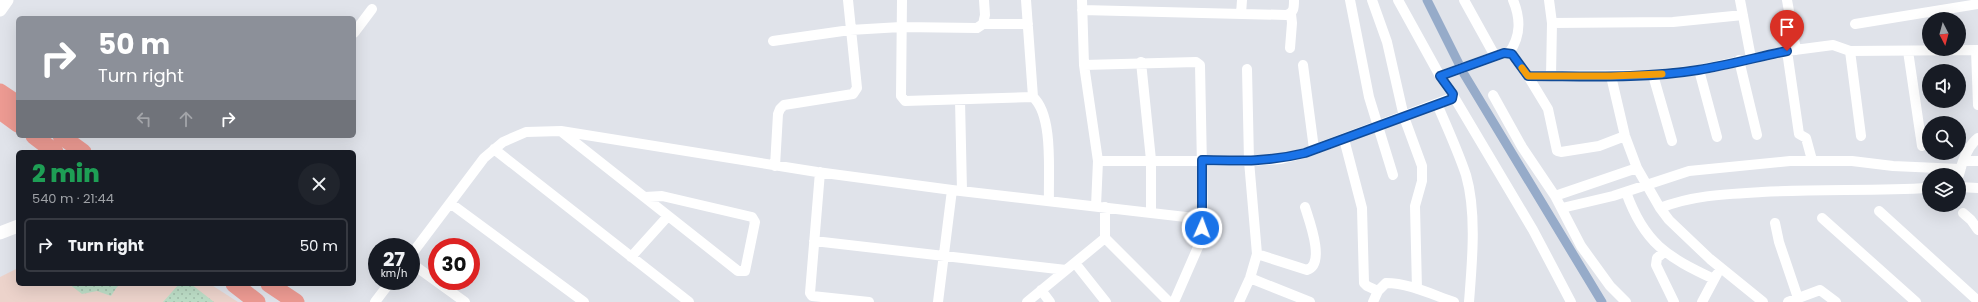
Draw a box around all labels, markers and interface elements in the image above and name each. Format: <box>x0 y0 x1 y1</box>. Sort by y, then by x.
pin <box>1770 10 1804 51</box>
north arrow <box>1922 12 1966 56</box>
map controls <box>1922 12 1966 212</box>
icon: arrive <box>1776 16 1798 38</box>
text: 50 m <box>98 25 170 64</box>
icon: right <box>32 32 84 84</box>
text: Turn right <box>98 63 184 88</box>
button: sound <box>1922 64 1966 108</box>
icon: left <box>133 108 155 130</box>
icon: ahead <box>175 108 197 130</box>
icon: right <box>217 108 239 130</box>
button: search <box>1922 116 1966 160</box>
text: 2 min <box>32 157 100 190</box>
button: close <box>298 163 340 205</box>
button: layers <box>1922 168 1966 212</box>
text: 540 m · 21:44 <box>32 189 114 208</box>
position arrow <box>1181 207 1223 249</box>
icon: right <box>34 234 56 256</box>
text: Turn right <box>68 235 144 256</box>
text: 50 m <box>300 235 338 256</box>
speed limit sign: 30 <box>428 238 480 290</box>
text: 27 <box>383 245 405 273</box>
text: km/h <box>381 266 407 281</box>

